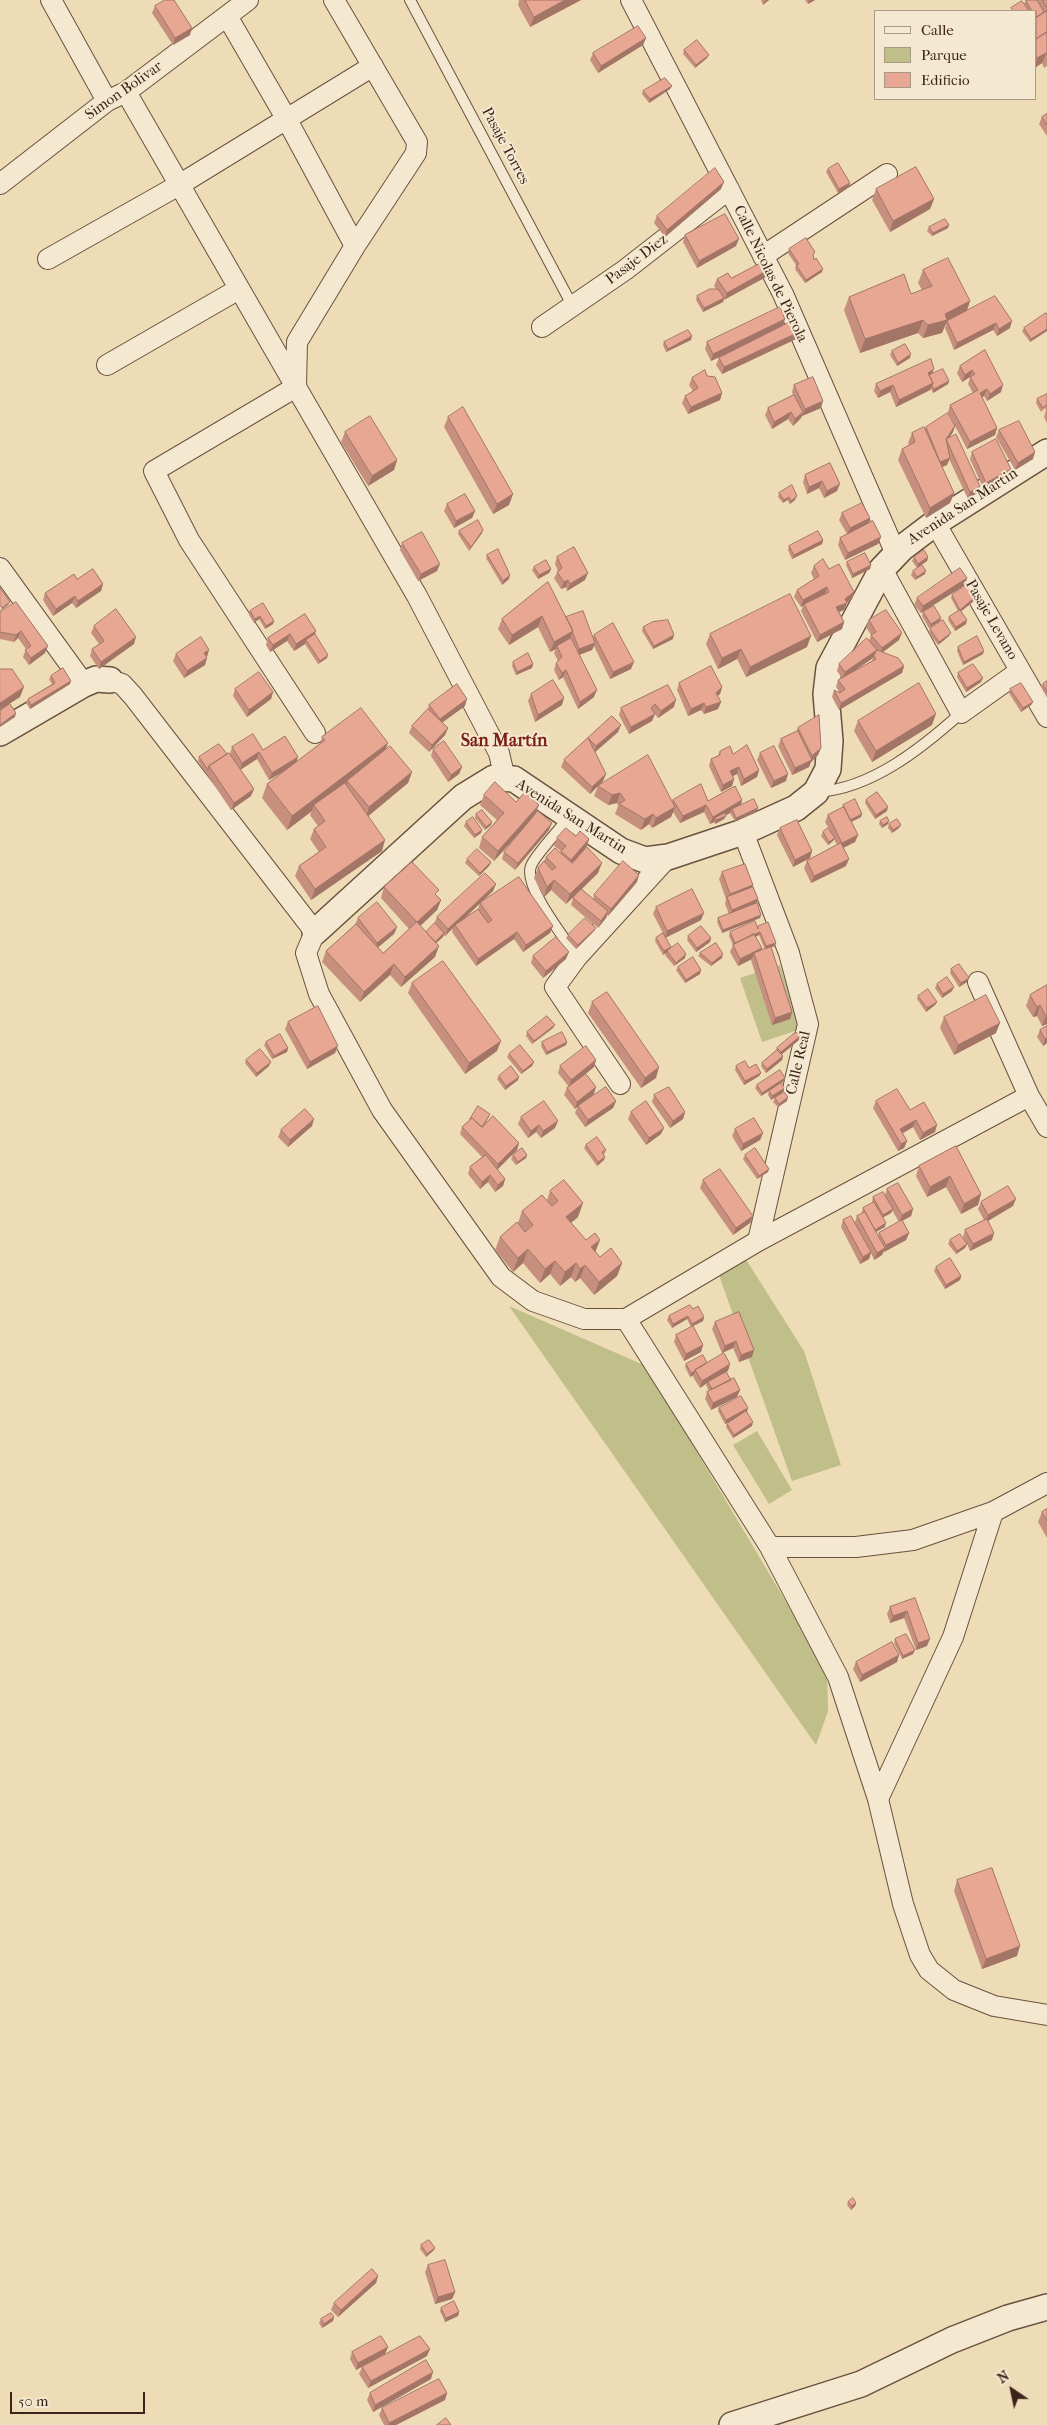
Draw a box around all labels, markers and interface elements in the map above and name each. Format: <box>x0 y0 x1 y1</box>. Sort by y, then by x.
legend <box>874 10 1037 100</box>
text: Calle <box>921 21 954 39</box>
text: Parque <box>921 46 967 64</box>
street label: Simon Bolivar <box>82 58 166 124</box>
text: Edificio <box>921 71 970 89</box>
street label: Pasaje Torres <box>477 104 533 188</box>
street label: Calle Nicolas de Pierola <box>729 203 811 345</box>
street label: Pasaje Diez <box>603 231 671 289</box>
street label: Avenida San Martin <box>905 465 1021 549</box>
street label: Pasaje Levano <box>961 577 1021 663</box>
district label: San Martín <box>461 731 547 753</box>
street label: Avenida San Martin <box>512 776 630 858</box>
street label: Calle Real <box>783 1029 815 1097</box>
north arrow <box>987 2365 1037 2415</box>
text: N <box>994 2367 1012 2387</box>
scale bar <box>12 2382 148 2414</box>
text: 50 m <box>18 2392 48 2410</box>

